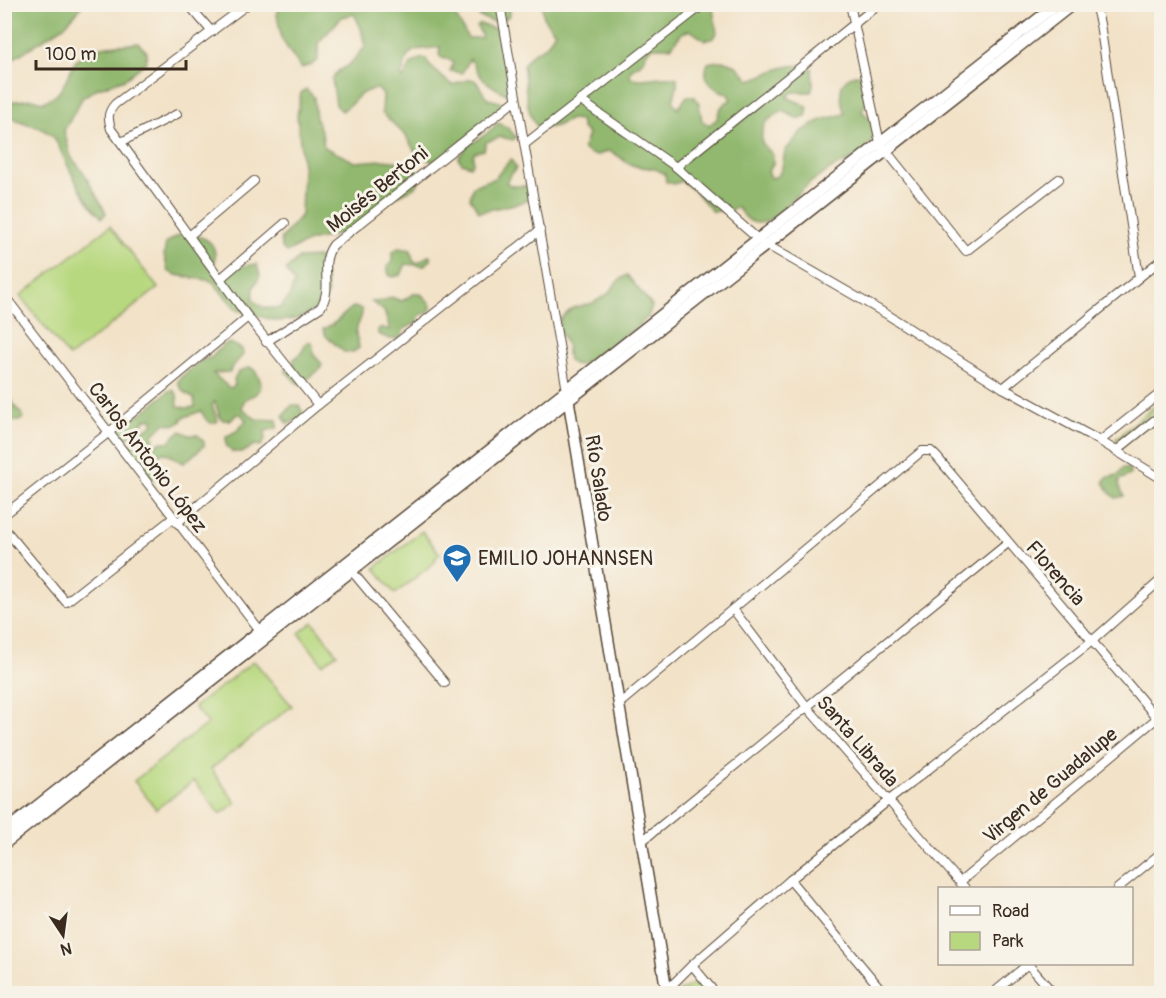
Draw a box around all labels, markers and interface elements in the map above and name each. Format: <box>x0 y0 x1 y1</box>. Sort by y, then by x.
scale bar <box>36 33 186 71</box>
text: 100 m <box>45 43 97 66</box>
street label: Moisés Bertoni <box>322 141 433 238</box>
street label: Carlos Antonio López <box>83 377 212 538</box>
street label: Río Salado <box>579 433 618 523</box>
street label: Florencia <box>1021 536 1091 611</box>
school or university icon: EMILIO JOHANNSEN <box>441 542 473 584</box>
place label: EMILIO JOHANNSEN <box>478 546 653 571</box>
street label: Santa Librada <box>811 690 904 792</box>
street label: Virgen de Guadalupe <box>978 722 1123 849</box>
legend <box>938 887 1133 965</box>
text: Road <box>992 900 1029 923</box>
north arrow <box>33 905 93 965</box>
text: Park <box>992 930 1024 953</box>
text: N <box>58 938 74 960</box>

